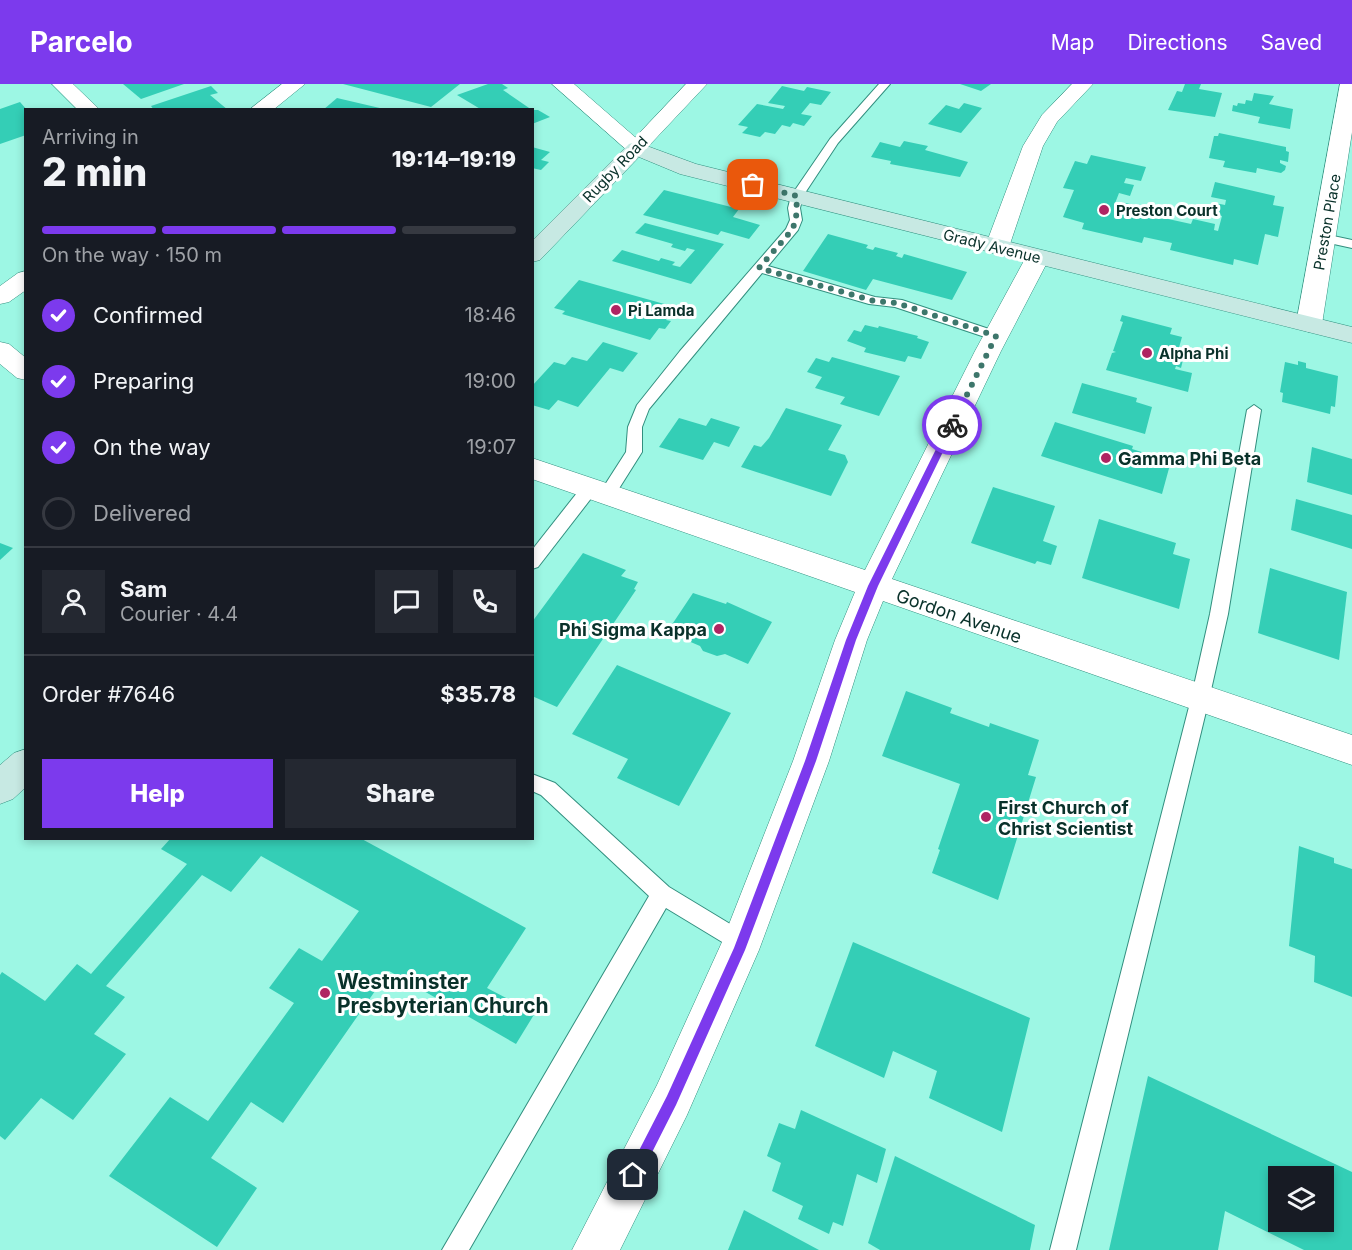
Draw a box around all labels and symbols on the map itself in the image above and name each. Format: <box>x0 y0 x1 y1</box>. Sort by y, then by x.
street label: Rugby Road <box>578 132 652 206</box>
pin <box>727 159 778 210</box>
street label: Preston Place <box>1309 172 1345 272</box>
place label: Preston Court <box>1116 201 1218 220</box>
marker: Preston Court <box>1097 203 1111 217</box>
street label: Grady Avenue <box>941 225 1043 267</box>
place label: Pi Lamda <box>628 301 694 320</box>
marker: Pi Lamda <box>609 303 623 317</box>
place label: Alpha Phi <box>1159 344 1228 363</box>
marker: Alpha Phi <box>1140 346 1154 360</box>
courier <box>922 395 982 455</box>
place label: Gamma Phi Beta <box>1118 448 1261 469</box>
marker: Gamma Phi Beta <box>1099 451 1113 465</box>
street label: Gordon Avenue <box>893 585 1025 647</box>
place label: Phi Sigma Kappa <box>559 619 707 640</box>
marker: Phi Sigma Kappa <box>712 622 726 636</box>
place label: First Church of Christ Scientist <box>998 797 1134 839</box>
marker: First Church of Christ Scientist <box>979 810 993 824</box>
place label: Westminster Presbyterian Church <box>337 969 549 1018</box>
marker: Westminster Presbyterian Church <box>318 986 332 1000</box>
pin <box>607 1149 658 1200</box>

